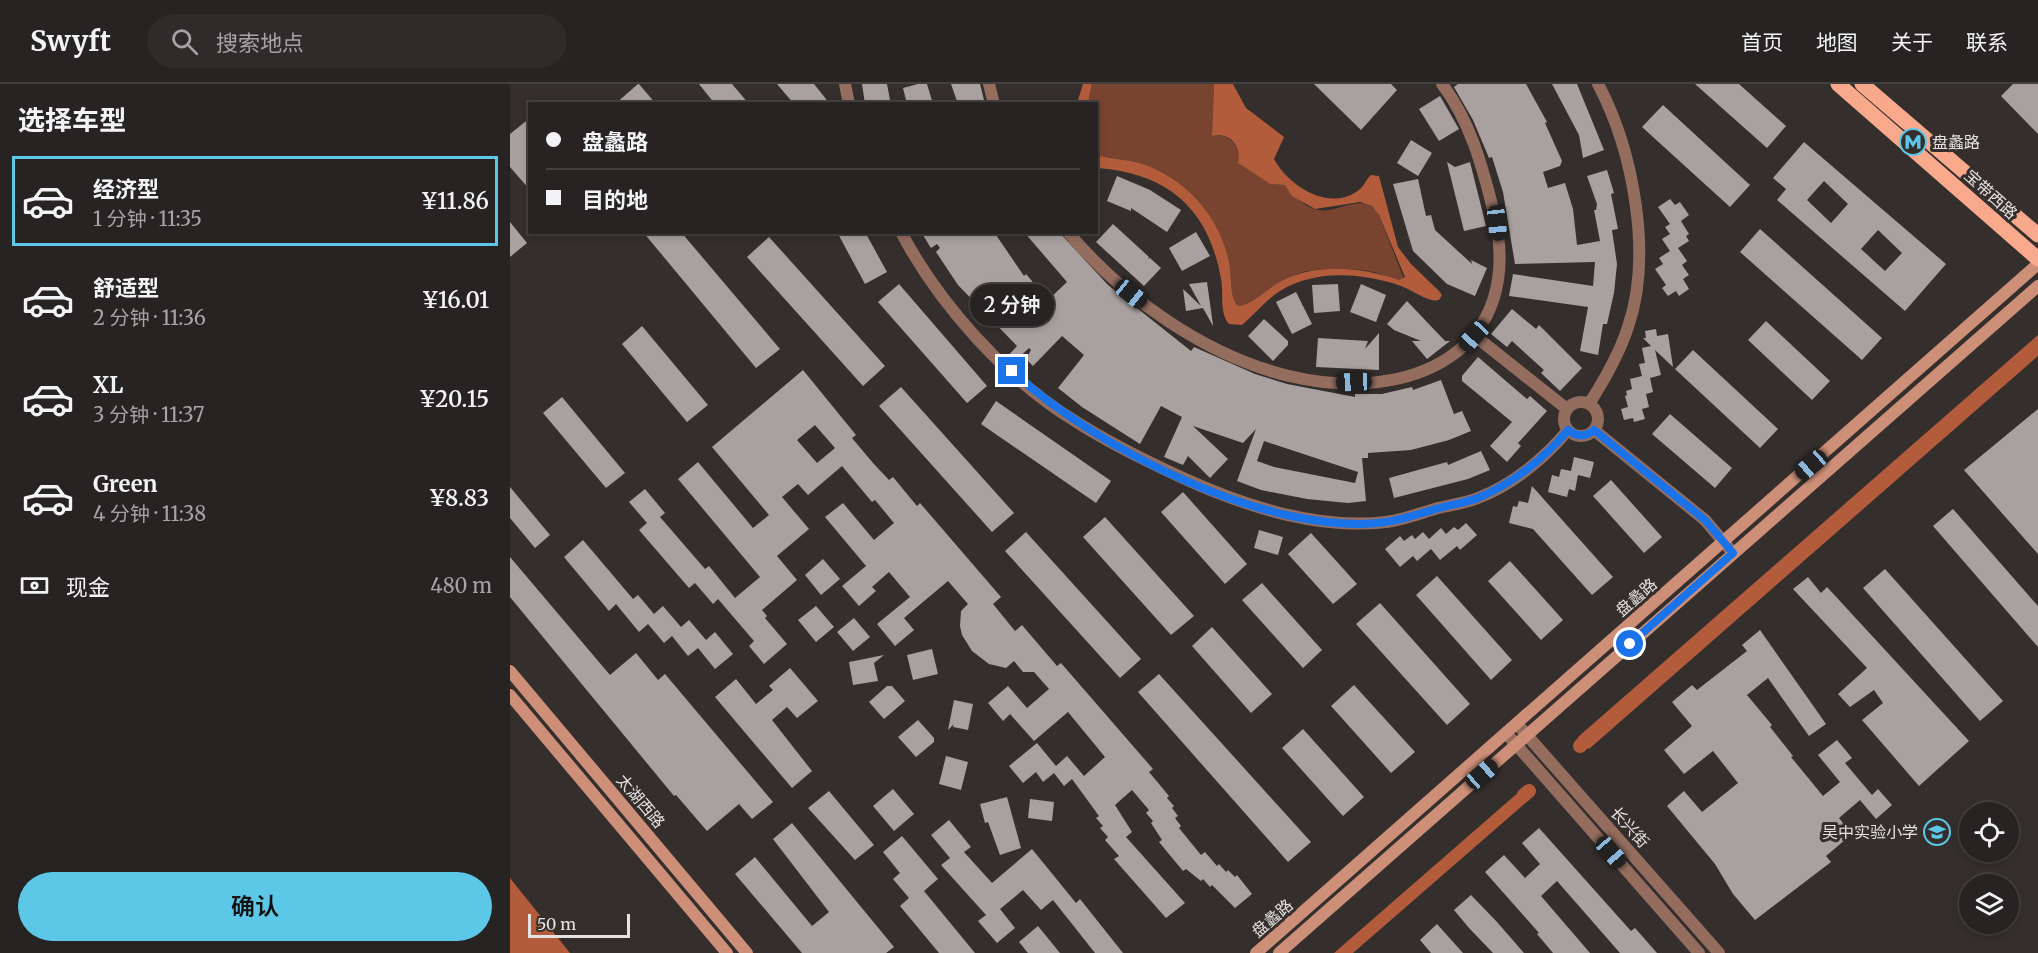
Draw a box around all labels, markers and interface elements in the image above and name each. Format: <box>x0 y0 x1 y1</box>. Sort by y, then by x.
search box <box>147 14 567 68</box>
text: Swyft <box>30 23 111 59</box>
icon: search <box>168 25 201 58</box>
text: 搜索地点 <box>216 29 304 57</box>
text: 首页 <box>1741 29 1783 56</box>
text: 地图 <box>1816 29 1858 56</box>
text: 关于 <box>1891 29 1933 56</box>
text: 联系 <box>1966 29 2008 56</box>
text: 选择车型 <box>18 103 126 137</box>
metro station icon: 盘蠡路 <box>1898 127 1928 157</box>
text: 盘蠡路 <box>582 128 648 156</box>
place label: 盘蠡路 <box>1932 132 1980 152</box>
street label: 宝带西路 <box>1961 165 2021 223</box>
icon: car <box>21 174 75 228</box>
text: 经济型 <box>93 175 159 203</box>
text: 目的地 <box>582 186 648 214</box>
text: ¥11.86 <box>421 187 489 215</box>
car <box>1486 204 1508 242</box>
text: 1 分钟 · 11:35 <box>93 206 202 231</box>
icon: car <box>21 273 75 327</box>
text: 舒适型 <box>93 274 159 302</box>
car <box>1111 276 1151 312</box>
callout: 2 分钟 <box>970 284 1054 326</box>
text: ¥16.01 <box>422 286 489 314</box>
text: 2 分钟 <box>984 292 1040 317</box>
text: 2 分钟 · 11:36 <box>93 305 206 330</box>
car <box>1455 317 1493 355</box>
route end <box>998 357 1025 384</box>
text: XL <box>93 371 123 399</box>
icon: car <box>21 372 75 426</box>
car <box>1336 372 1372 392</box>
text: ¥20.15 <box>419 385 489 413</box>
text: 3 分钟 · 11:37 <box>93 402 204 427</box>
car <box>1792 446 1830 484</box>
text: Green <box>93 470 157 498</box>
icon: car <box>21 471 75 525</box>
text: ¥8.83 <box>429 484 489 512</box>
text: 4 分钟 · 11:38 <box>93 501 206 526</box>
icon: cash <box>18 569 51 602</box>
text: 现金 <box>66 573 110 601</box>
text: 480 m <box>430 573 492 598</box>
street label: 盘蠡路 <box>1611 574 1661 620</box>
route start <box>1616 630 1643 657</box>
car <box>1463 755 1501 793</box>
street label: 太湖西路 <box>613 770 669 832</box>
street label: 长兴街 <box>1607 802 1653 852</box>
map controls <box>1959 802 2019 934</box>
button: locate <box>1959 802 2019 862</box>
school or university icon: 吴中实验小学 <box>1922 817 1952 847</box>
place label: 吴中实验小学 <box>1822 822 1918 842</box>
car <box>1592 833 1630 871</box>
button: 确认 <box>18 872 492 941</box>
button: layers <box>1959 874 2019 934</box>
street label: 盘蠡路 <box>1247 895 1297 941</box>
scale bar <box>528 911 630 938</box>
text: 50 m <box>537 914 576 934</box>

